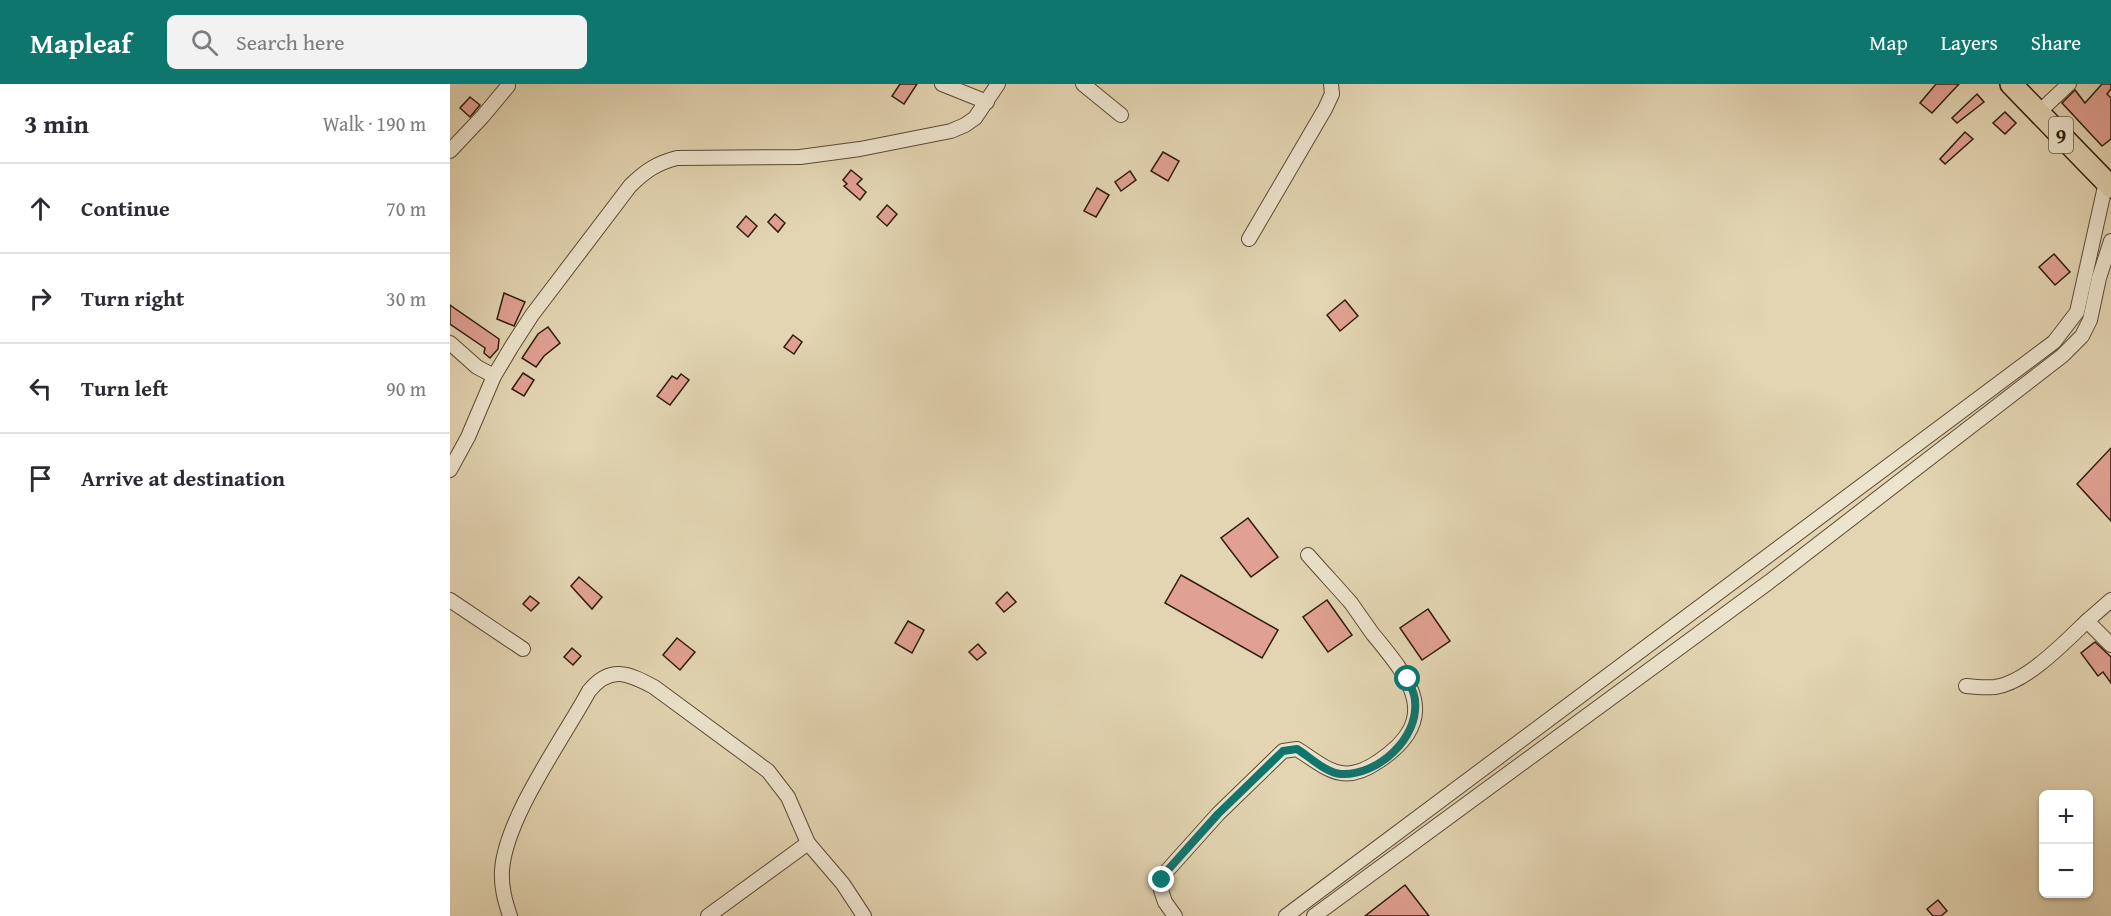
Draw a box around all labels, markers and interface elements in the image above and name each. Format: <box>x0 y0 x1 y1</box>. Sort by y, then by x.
search box <box>167 15 587 69</box>
text: Mapleaf <box>30 22 131 63</box>
icon: search <box>188 26 221 59</box>
text: Search here <box>236 26 345 58</box>
text: Map <box>1869 27 1908 58</box>
text: Layers <box>1941 27 1998 58</box>
text: Share <box>2031 27 2081 58</box>
text: 3 min <box>24 104 89 143</box>
text: Walk · 190 m <box>323 109 426 138</box>
road number: 9 <box>2049 117 2073 153</box>
icon: ahead <box>24 192 57 225</box>
text: Continue <box>81 192 170 224</box>
text: 70 m <box>386 194 426 223</box>
icon: right <box>24 282 57 315</box>
text: Turn right <box>81 282 184 314</box>
text: 30 m <box>386 284 426 313</box>
icon: left <box>24 372 57 405</box>
text: Turn left <box>81 372 168 404</box>
text: 90 m <box>386 374 426 403</box>
icon: arrive <box>24 462 57 495</box>
text: Arrive at destination <box>81 462 285 494</box>
route start <box>1394 665 1420 691</box>
map controls <box>2039 790 2093 898</box>
button: + <box>2039 790 2093 844</box>
button: − <box>2039 844 2093 898</box>
route end <box>1148 866 1174 892</box>

